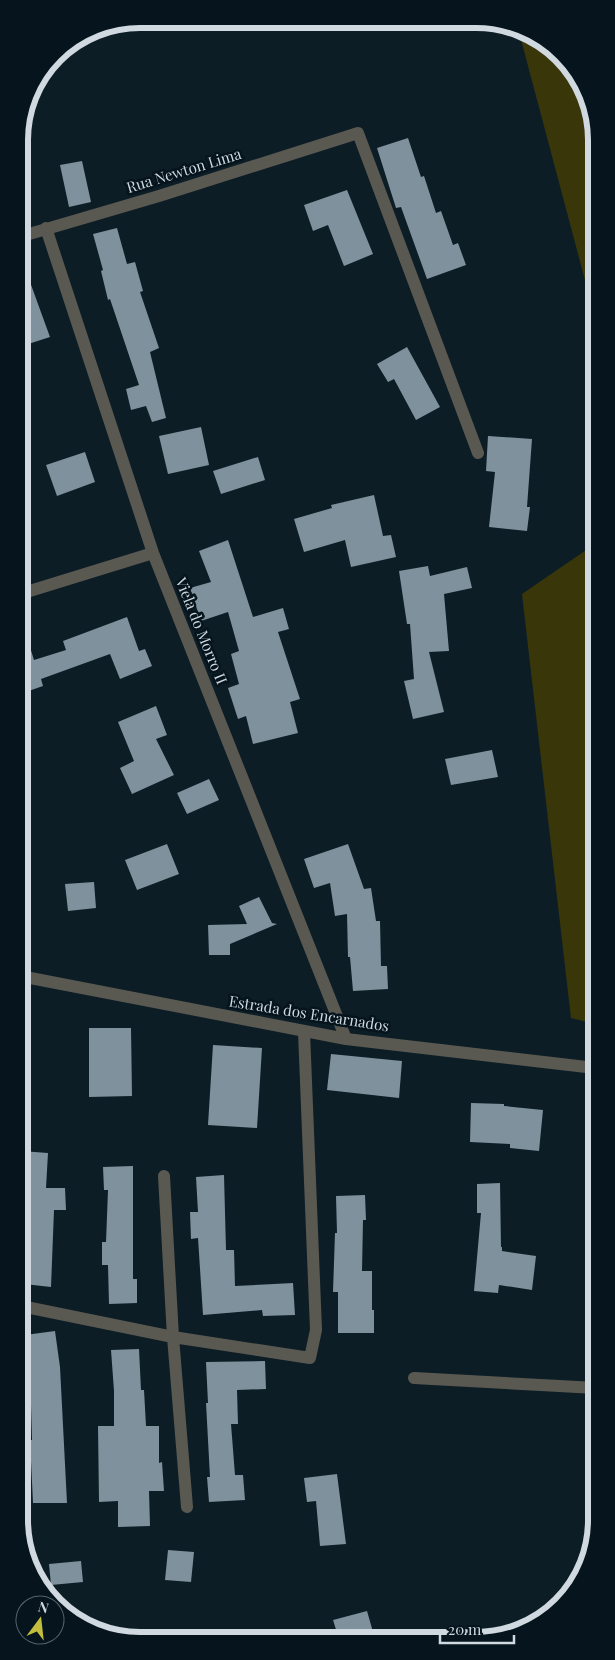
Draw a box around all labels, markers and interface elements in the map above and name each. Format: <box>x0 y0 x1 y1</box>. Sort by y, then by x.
street label: Rua Newton Lima <box>124 143 244 197</box>
street label: Viela do Morro II <box>171 573 232 687</box>
street label: Estrada dos Encarnados <box>228 990 391 1036</box>
north arrow <box>15 1595 65 1645</box>
text: N <box>36 1596 51 1617</box>
scale bar <box>440 1612 514 1644</box>
text: 20 m <box>448 1619 482 1639</box>

